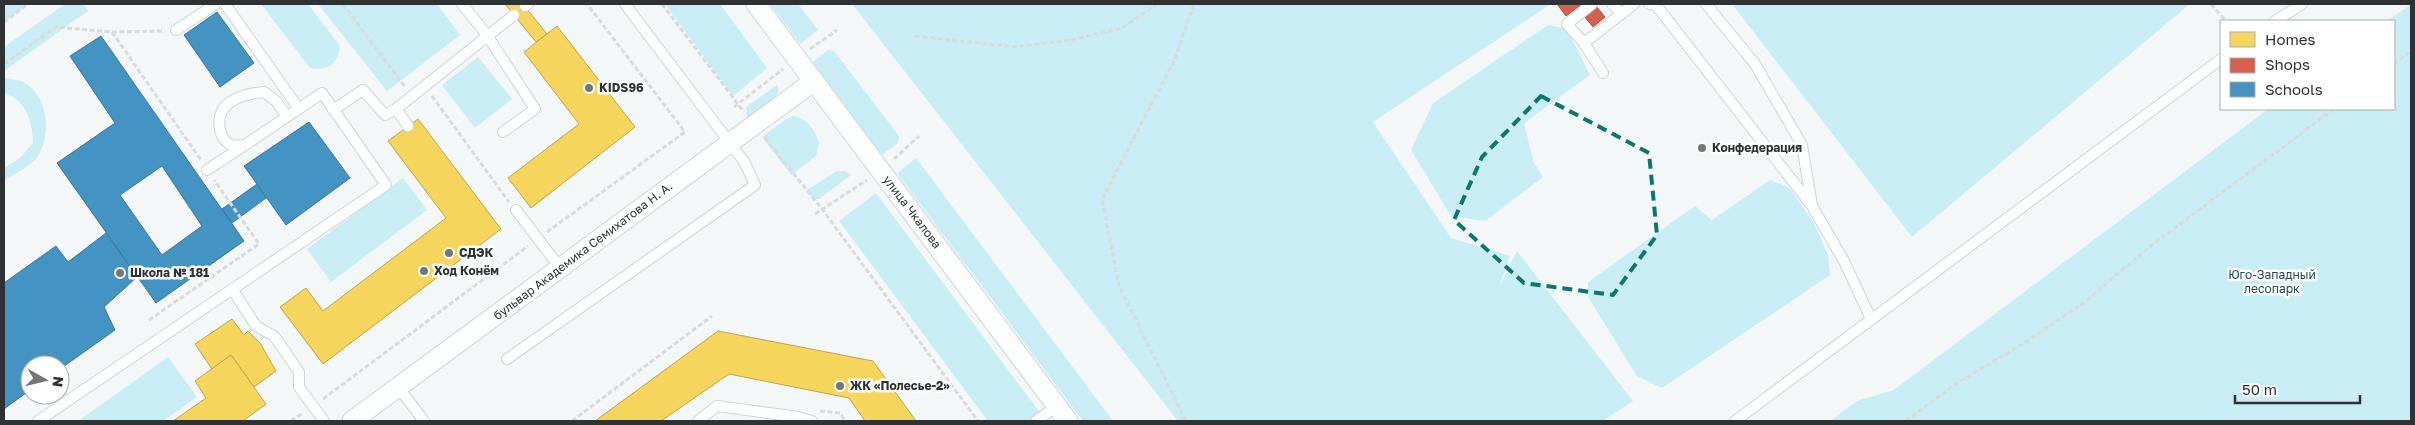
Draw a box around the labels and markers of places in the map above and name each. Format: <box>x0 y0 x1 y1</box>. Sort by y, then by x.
place label: KIDS96 <box>599 80 644 95</box>
marker: KIDS96 <box>583 82 595 94</box>
place label: Конфедерация <box>1712 140 1802 155</box>
marker: Конфедерация <box>1696 142 1708 154</box>
place label: СДЭК <box>459 245 494 260</box>
marker: СДЭК <box>443 247 455 259</box>
place label: Ход Конём <box>434 263 499 278</box>
place label: Школа № 181 <box>130 265 209 280</box>
marker: Ход Конём <box>418 265 430 277</box>
marker: Школа № 181 <box>114 267 126 279</box>
place label: ЖК «Полесье-2» <box>850 378 950 393</box>
marker: ЖК «Полесье-2» <box>834 380 846 392</box>

